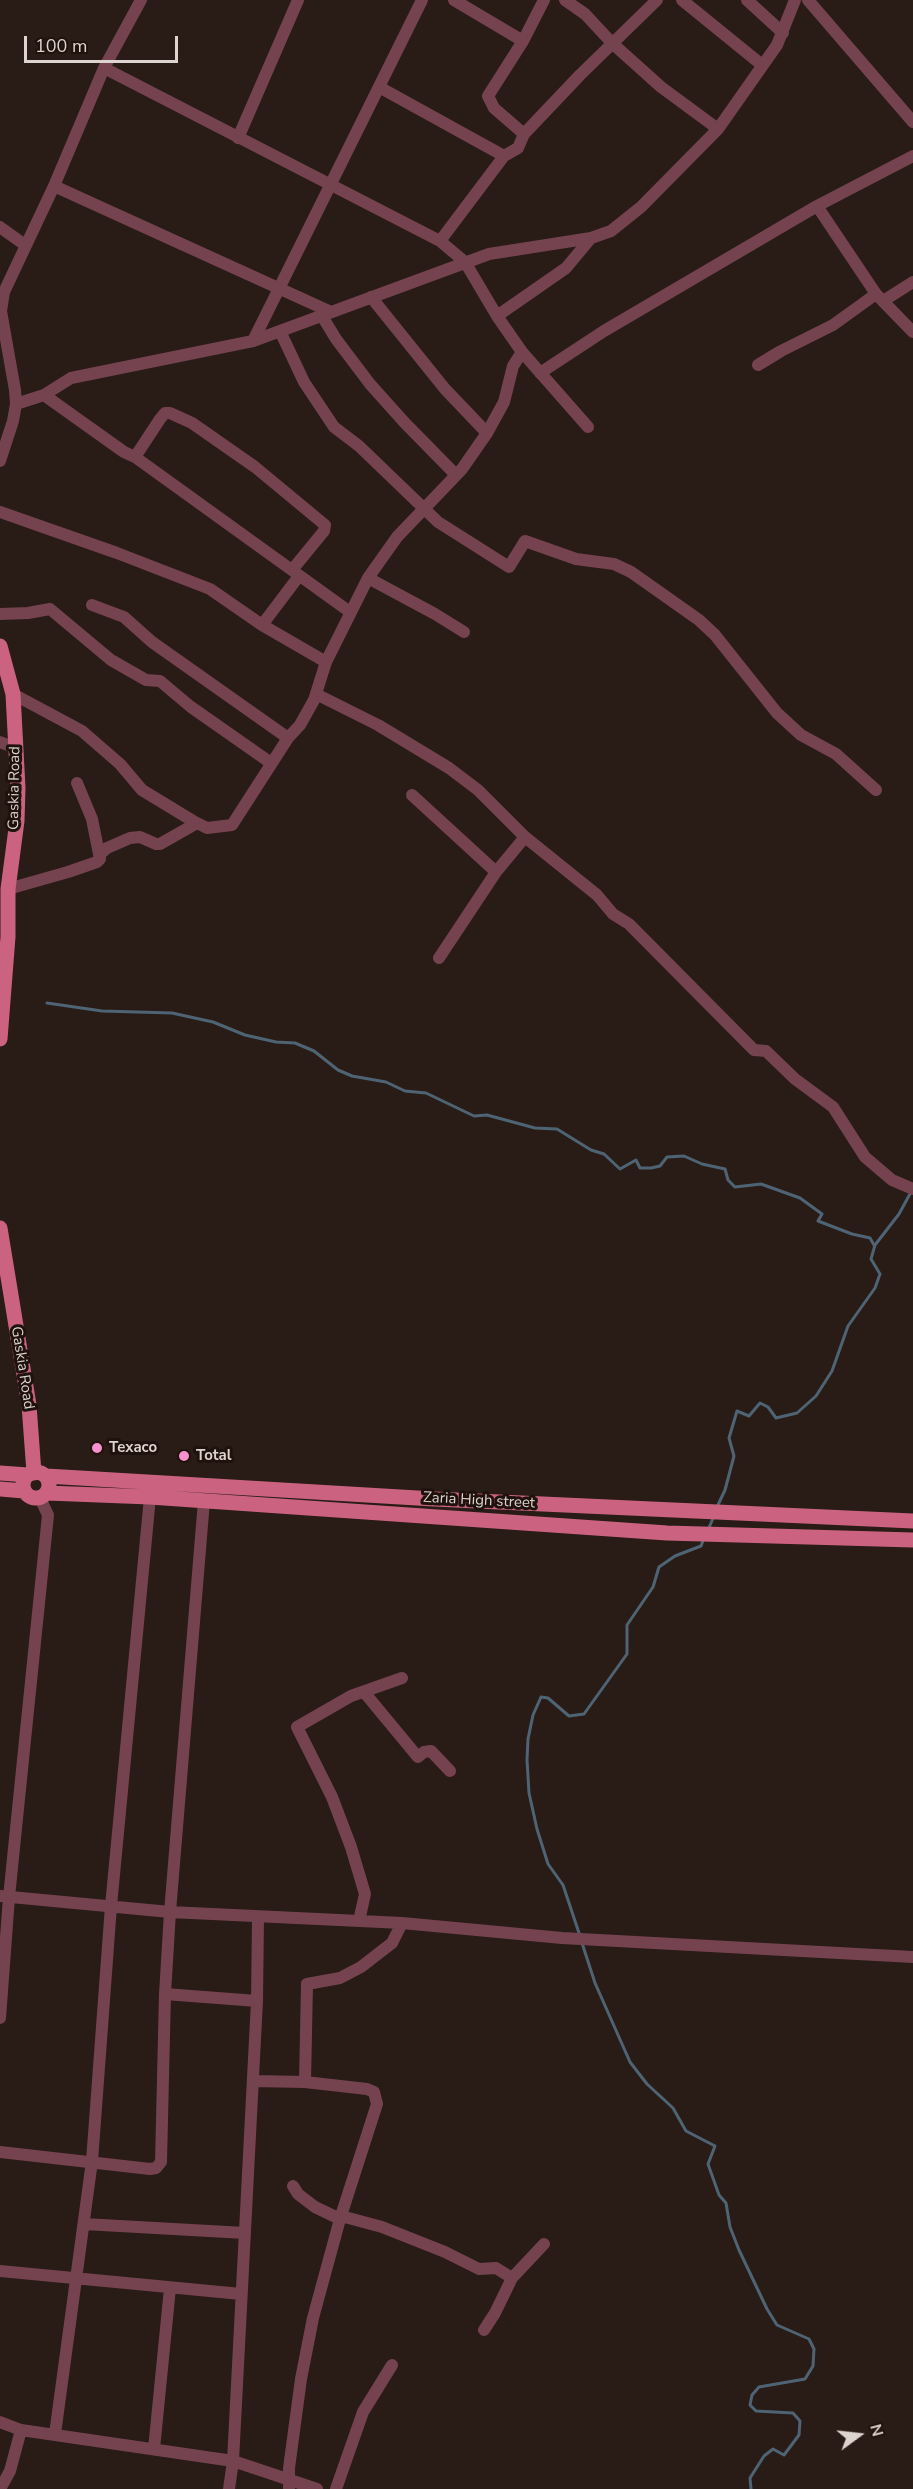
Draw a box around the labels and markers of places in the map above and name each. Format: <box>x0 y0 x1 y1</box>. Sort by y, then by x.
place label: Texaco <box>109 1439 157 1457</box>
marker: Texaco <box>90 1441 104 1455</box>
place label: Total <box>196 1447 231 1465</box>
marker: Total <box>177 1449 191 1463</box>

